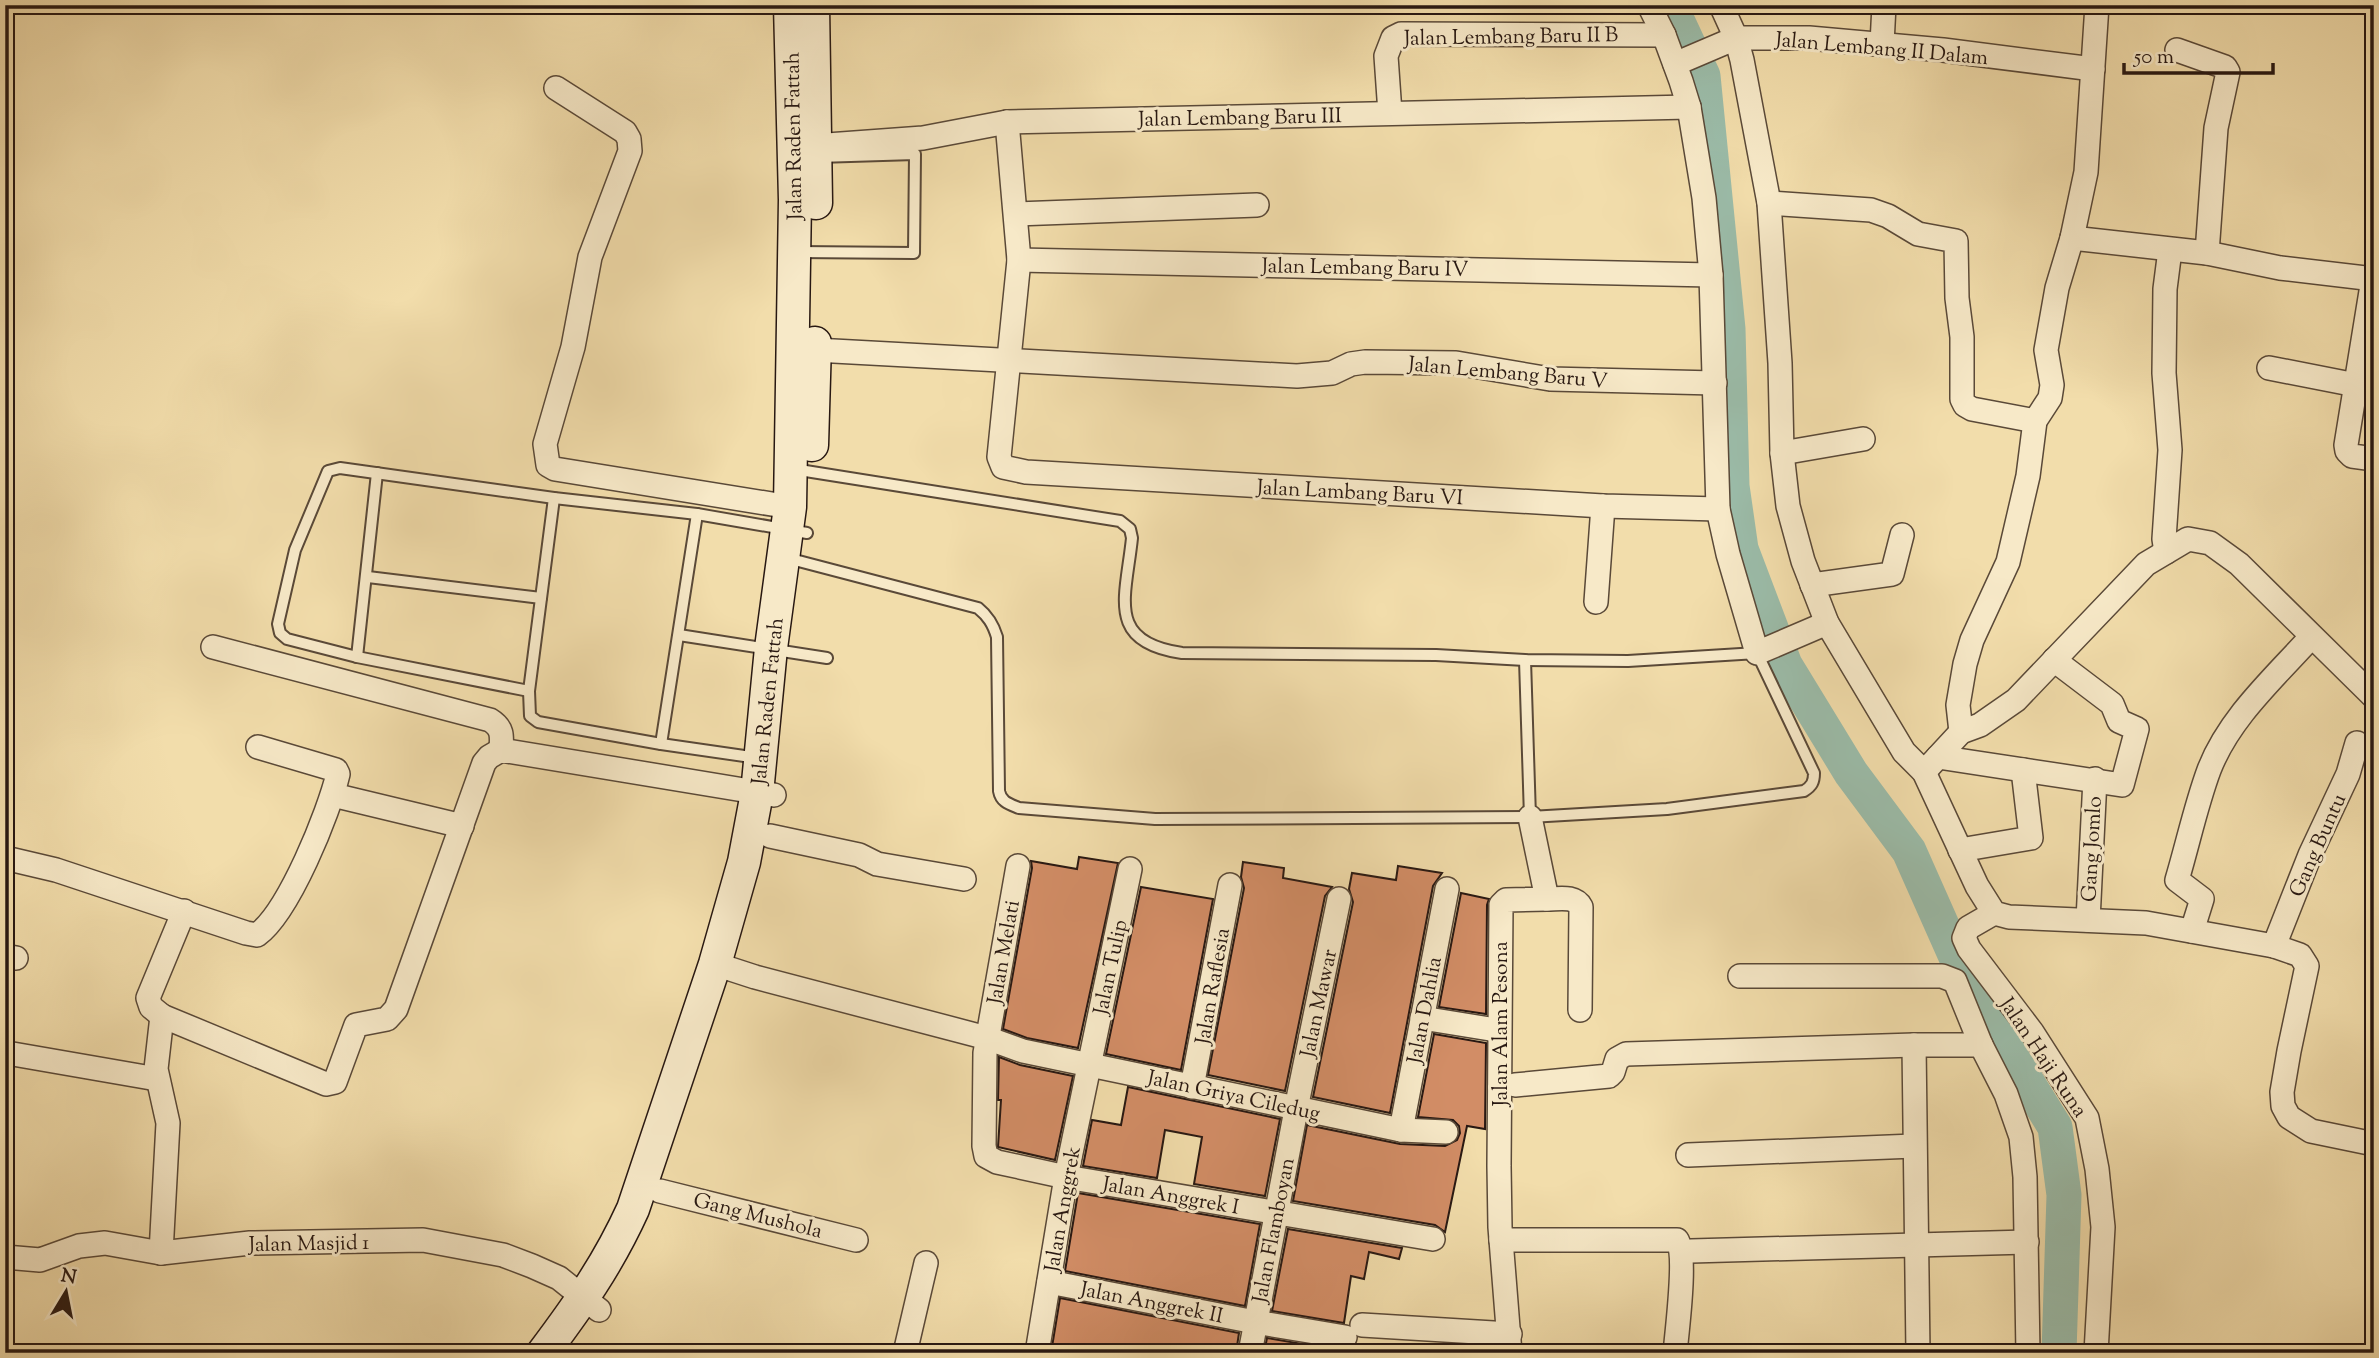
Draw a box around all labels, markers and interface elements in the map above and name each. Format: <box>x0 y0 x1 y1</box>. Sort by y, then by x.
street label: Jalan Lembang Baru II B <box>1403 21 1618 55</box>
street label: Jalan Lembang II Dalam <box>1773 26 1989 74</box>
scale bar <box>2124 32 2272 76</box>
text: 50 m <box>2133 43 2174 73</box>
street label: Jalan Raden Fattah <box>779 52 811 221</box>
street label: Jalan Lembang Baru III <box>1137 102 1342 136</box>
street label: Jalan Lembang Baru IV <box>1260 252 1469 286</box>
street label: Jalan Lembang Baru V <box>1406 350 1609 398</box>
street label: Jalan Lambang Baru VI <box>1255 474 1464 514</box>
street label: Jalan Raden Fattah <box>745 616 793 787</box>
street label: Gang Buntu <box>2283 789 2355 902</box>
street label: Gang Jomlo <box>2075 795 2111 903</box>
street label: Jalan Melati <box>981 898 1029 1008</box>
street label: Jalan Tulip <box>1087 917 1137 1019</box>
street label: Jalan Raflesia <box>1189 925 1239 1048</box>
street label: Jalan Alam Pesona <box>1487 941 1517 1108</box>
street label: Jalan Mawar <box>1294 946 1346 1061</box>
street label: Jalan Dahlia <box>1401 954 1451 1067</box>
street label: Jalan Haji Runa <box>1990 991 2094 1124</box>
street label: Jalan Griya Ciledug <box>1144 1064 1323 1130</box>
street label: Jalan Anggrek <box>1038 1144 1090 1275</box>
street label: Jalan Flamboyan <box>1246 1155 1304 1307</box>
street label: Jalan Anggrek I <box>1099 1170 1241 1224</box>
street label: Gang Mushola <box>690 1186 826 1248</box>
street label: Jalan Masjid 1 <box>247 1229 370 1261</box>
north arrow <box>32 1256 102 1326</box>
text: N <box>59 1263 78 1292</box>
street label: Jalan Anggrek II <box>1077 1275 1226 1333</box>

